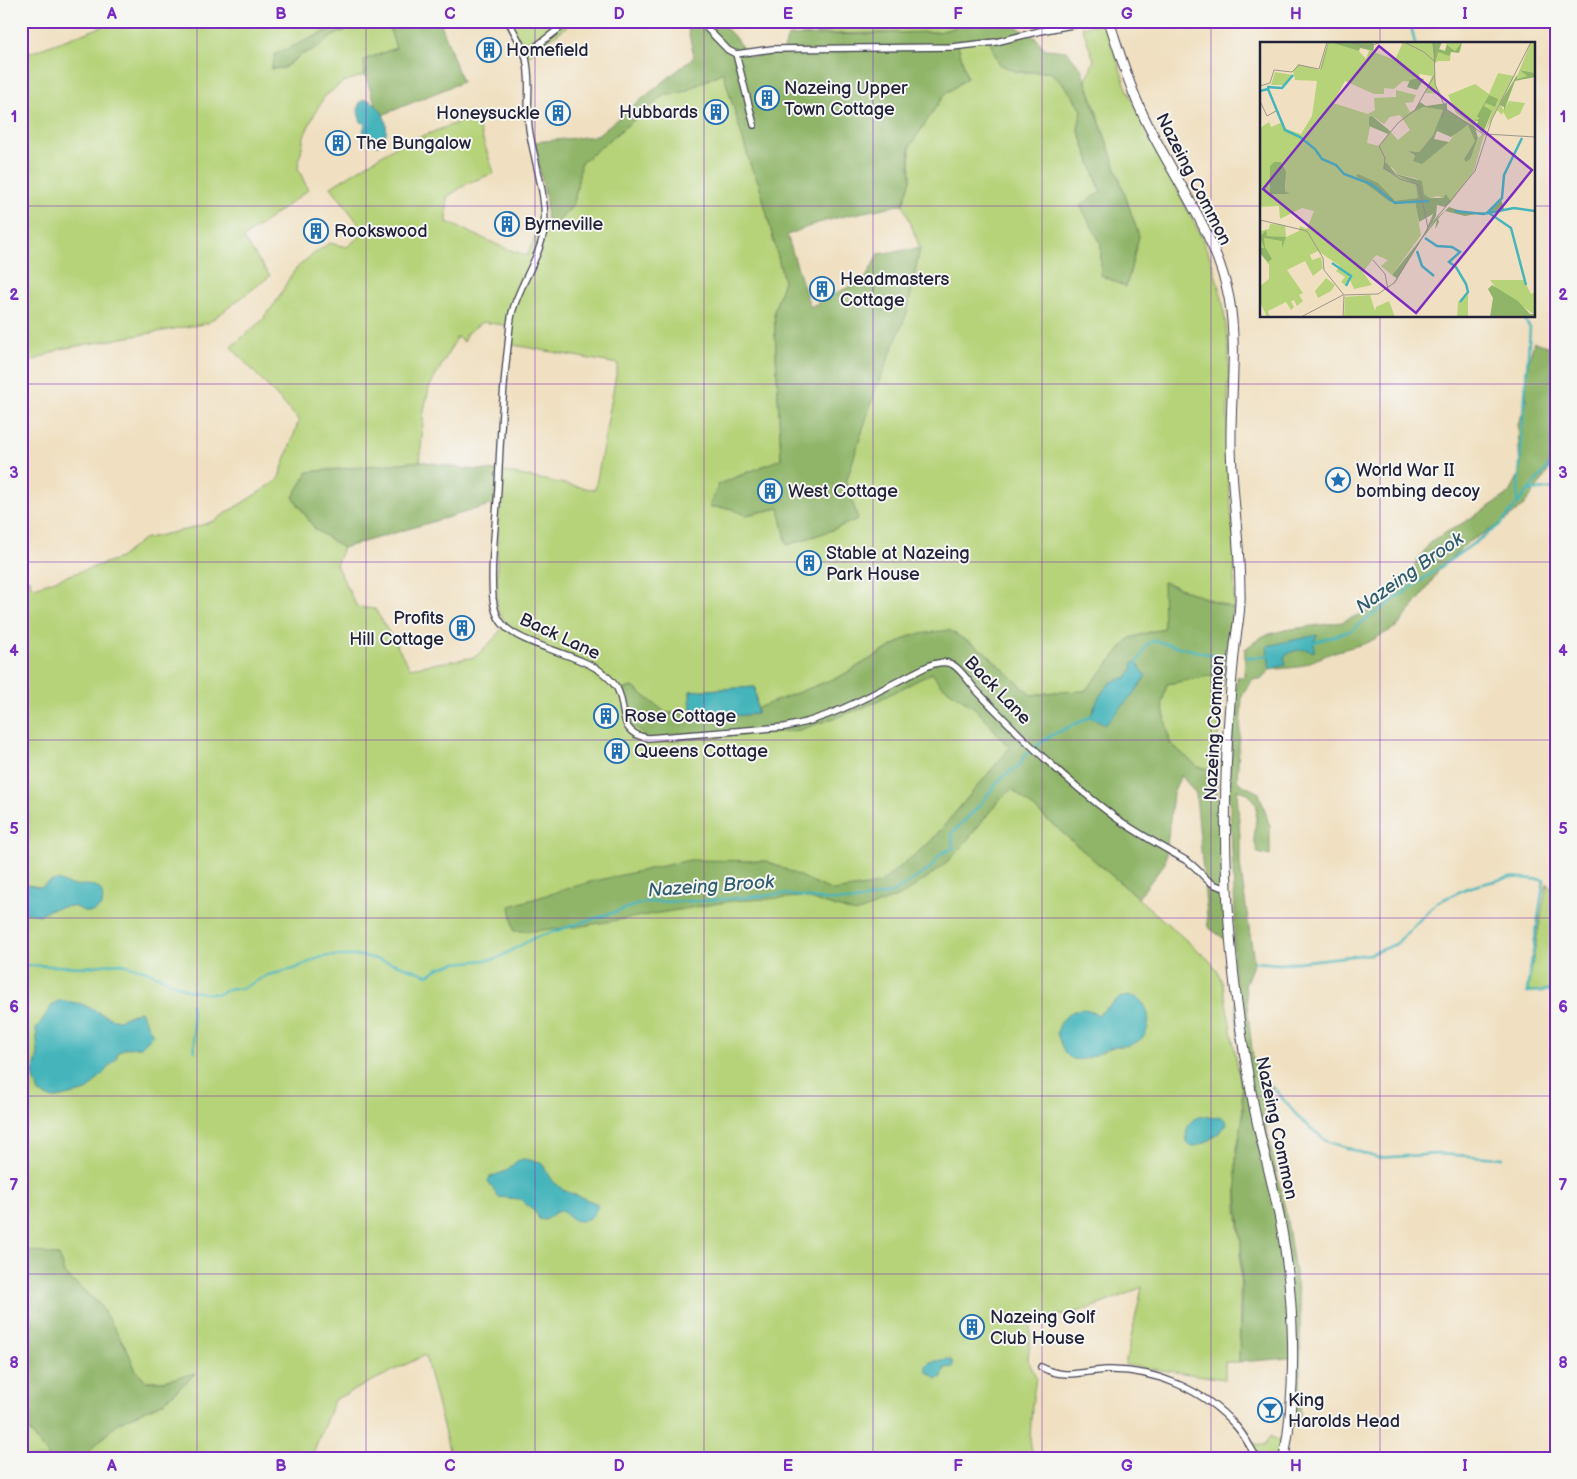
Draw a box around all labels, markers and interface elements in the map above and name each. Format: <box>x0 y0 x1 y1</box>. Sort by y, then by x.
text: A <box>106 5 117 24</box>
text: B <box>275 5 287 24</box>
text: C <box>444 5 456 24</box>
text: D <box>613 5 625 24</box>
text: E <box>783 5 793 24</box>
text: F <box>953 5 963 24</box>
text: G <box>1121 5 1133 24</box>
text: H <box>1290 5 1302 24</box>
text: I <box>1462 5 1468 24</box>
building icon: Homefield <box>476 37 502 63</box>
place label: Homefield <box>506 40 589 61</box>
inset map <box>1260 42 1534 318</box>
place label: Nazeing Upper Town Cottage <box>784 78 908 120</box>
building icon: Nazeing Upper Town Cottage <box>754 85 780 111</box>
building icon: Hubbards <box>703 99 729 125</box>
building icon: Honeysuckle <box>545 100 571 126</box>
place label: Hubbards <box>619 102 698 123</box>
place label: Honeysuckle <box>436 103 540 124</box>
text: 1 <box>11 108 17 127</box>
text: 1 <box>1560 108 1566 127</box>
street label: Nazeing Common <box>1151 110 1236 249</box>
building icon: The Bungalow <box>325 130 351 156</box>
place label: The Bungalow <box>356 133 471 154</box>
building icon: Byrneville <box>494 211 520 237</box>
place label: Byrneville <box>524 214 603 235</box>
building icon: Rookswood <box>303 218 329 244</box>
place label: Rookswood <box>334 221 428 242</box>
place label: Headmasters Cottage <box>840 269 949 311</box>
building icon: Headmasters Cottage <box>809 276 835 302</box>
text: 2 <box>9 286 19 305</box>
text: 2 <box>1558 286 1568 305</box>
place label: World War II bombing decoy <box>1356 460 1481 502</box>
text: 3 <box>9 464 19 483</box>
text: 3 <box>1558 464 1568 483</box>
place icon: World War II bombing decoy <box>1325 467 1351 493</box>
building icon: West Cottage <box>757 478 783 504</box>
place label: West Cottage <box>788 481 898 502</box>
water label: Nazeing Brook <box>1351 527 1469 619</box>
place label: Stable at Nazeing Park House <box>826 543 970 585</box>
building icon: Stable at Nazeing Park House <box>796 550 822 576</box>
place label: Profits Hill Cottage <box>349 608 444 650</box>
street label: Back Lane <box>516 609 604 664</box>
building icon: Profits Hill Cottage <box>449 615 475 641</box>
text: 4 <box>9 642 19 661</box>
text: 4 <box>1558 642 1568 661</box>
street label: Back Lane <box>960 652 1035 729</box>
street label: Nazeing Common <box>1200 655 1229 801</box>
building icon: Rose Cottage <box>593 703 619 729</box>
place label: Rose Cottage <box>624 706 736 727</box>
building icon: Queens Cottage <box>604 738 630 764</box>
place label: Queens Cottage <box>634 741 768 762</box>
text: 5 <box>9 820 19 839</box>
text: 5 <box>1558 820 1568 839</box>
water label: Nazeing Brook <box>647 871 776 902</box>
text: 6 <box>9 998 19 1017</box>
text: 6 <box>1558 998 1568 1017</box>
street label: Nazeing Common <box>1251 1055 1302 1201</box>
text: 7 <box>10 1176 19 1195</box>
text: 7 <box>1559 1176 1568 1195</box>
place label: Nazeing Golf Club House <box>990 1307 1096 1349</box>
building icon: Nazeing Golf Club House <box>959 1314 985 1340</box>
text: 8 <box>9 1354 19 1373</box>
text: 8 <box>1558 1354 1568 1373</box>
place label: King Harolds Head <box>1288 1390 1400 1432</box>
bar icon: King Harolds Head <box>1257 1397 1283 1423</box>
text: A <box>106 1457 117 1476</box>
text: B <box>275 1457 287 1476</box>
text: C <box>444 1457 456 1476</box>
text: D <box>613 1457 625 1476</box>
text: E <box>783 1457 793 1476</box>
text: F <box>953 1457 963 1476</box>
text: G <box>1121 1457 1133 1476</box>
text: H <box>1290 1457 1302 1476</box>
text: I <box>1462 1457 1468 1476</box>

